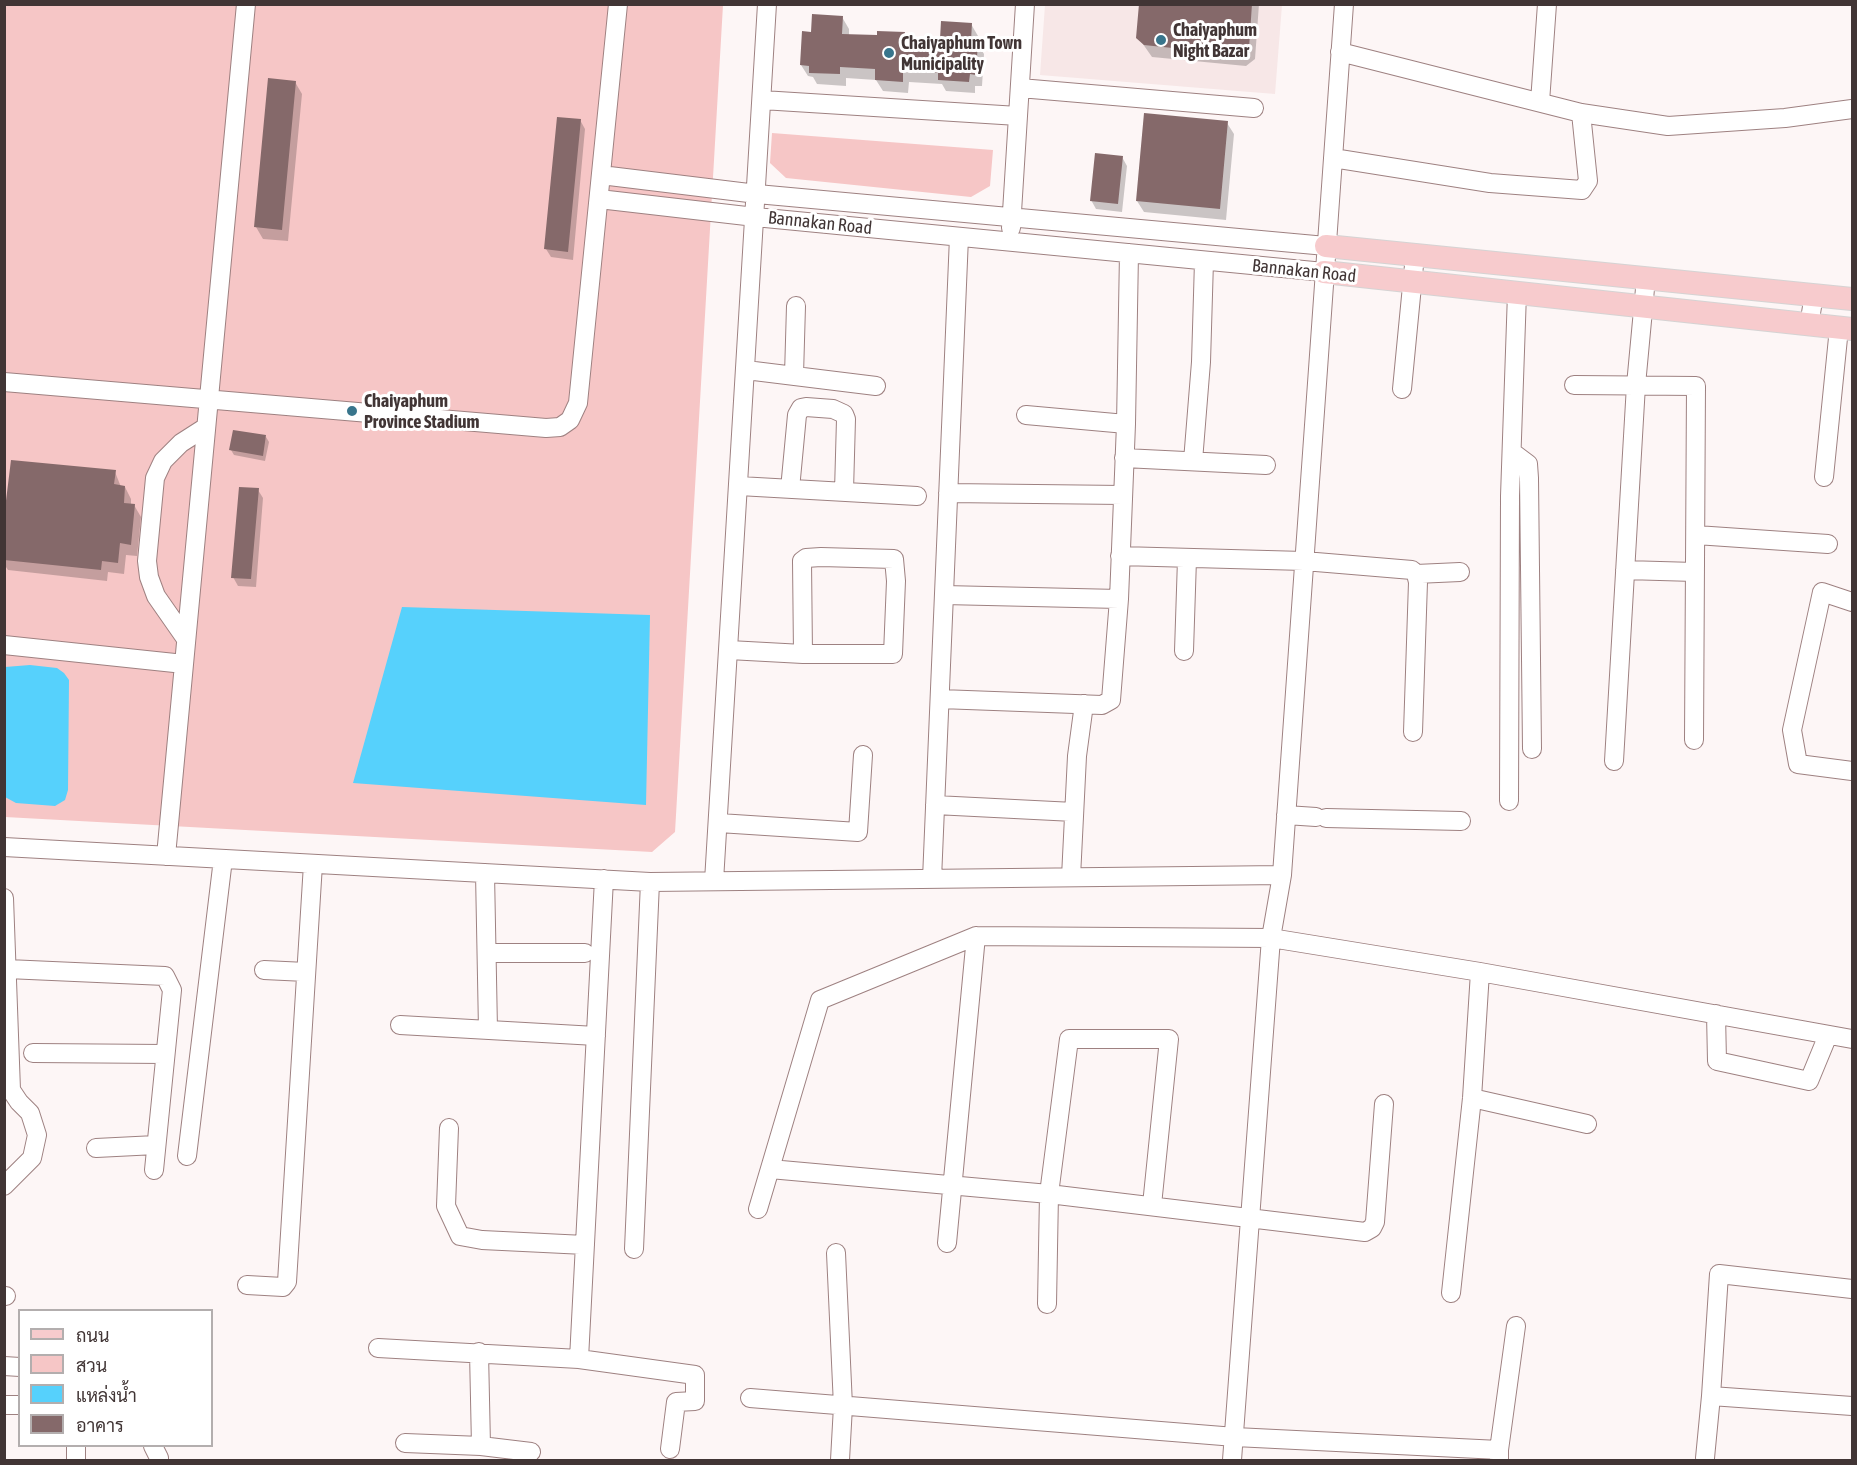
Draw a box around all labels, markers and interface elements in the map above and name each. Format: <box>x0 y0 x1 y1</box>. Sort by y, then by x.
place label: Chaiyaphum Night Bazar <box>1173 19 1257 62</box>
place label: Chaiyaphum Town Municipality <box>901 32 1022 74</box>
marker: Chaiyaphum Night Bazar <box>1154 33 1168 47</box>
marker: Chaiyaphum Town Municipality <box>882 46 896 60</box>
street label: Bannakan Road <box>767 207 873 239</box>
street label: Bannakan Road <box>1251 255 1357 287</box>
place label: Chaiyaphum Province Stadium <box>364 390 479 432</box>
marker: Chaiyaphum Province Stadium <box>345 404 359 418</box>
legend <box>18 1309 213 1447</box>
text: ถนน <box>76 1325 109 1346</box>
text: สวน <box>76 1355 107 1376</box>
text: แหล่งน้ำ <box>76 1385 137 1406</box>
text: อาคาร <box>76 1415 124 1436</box>

